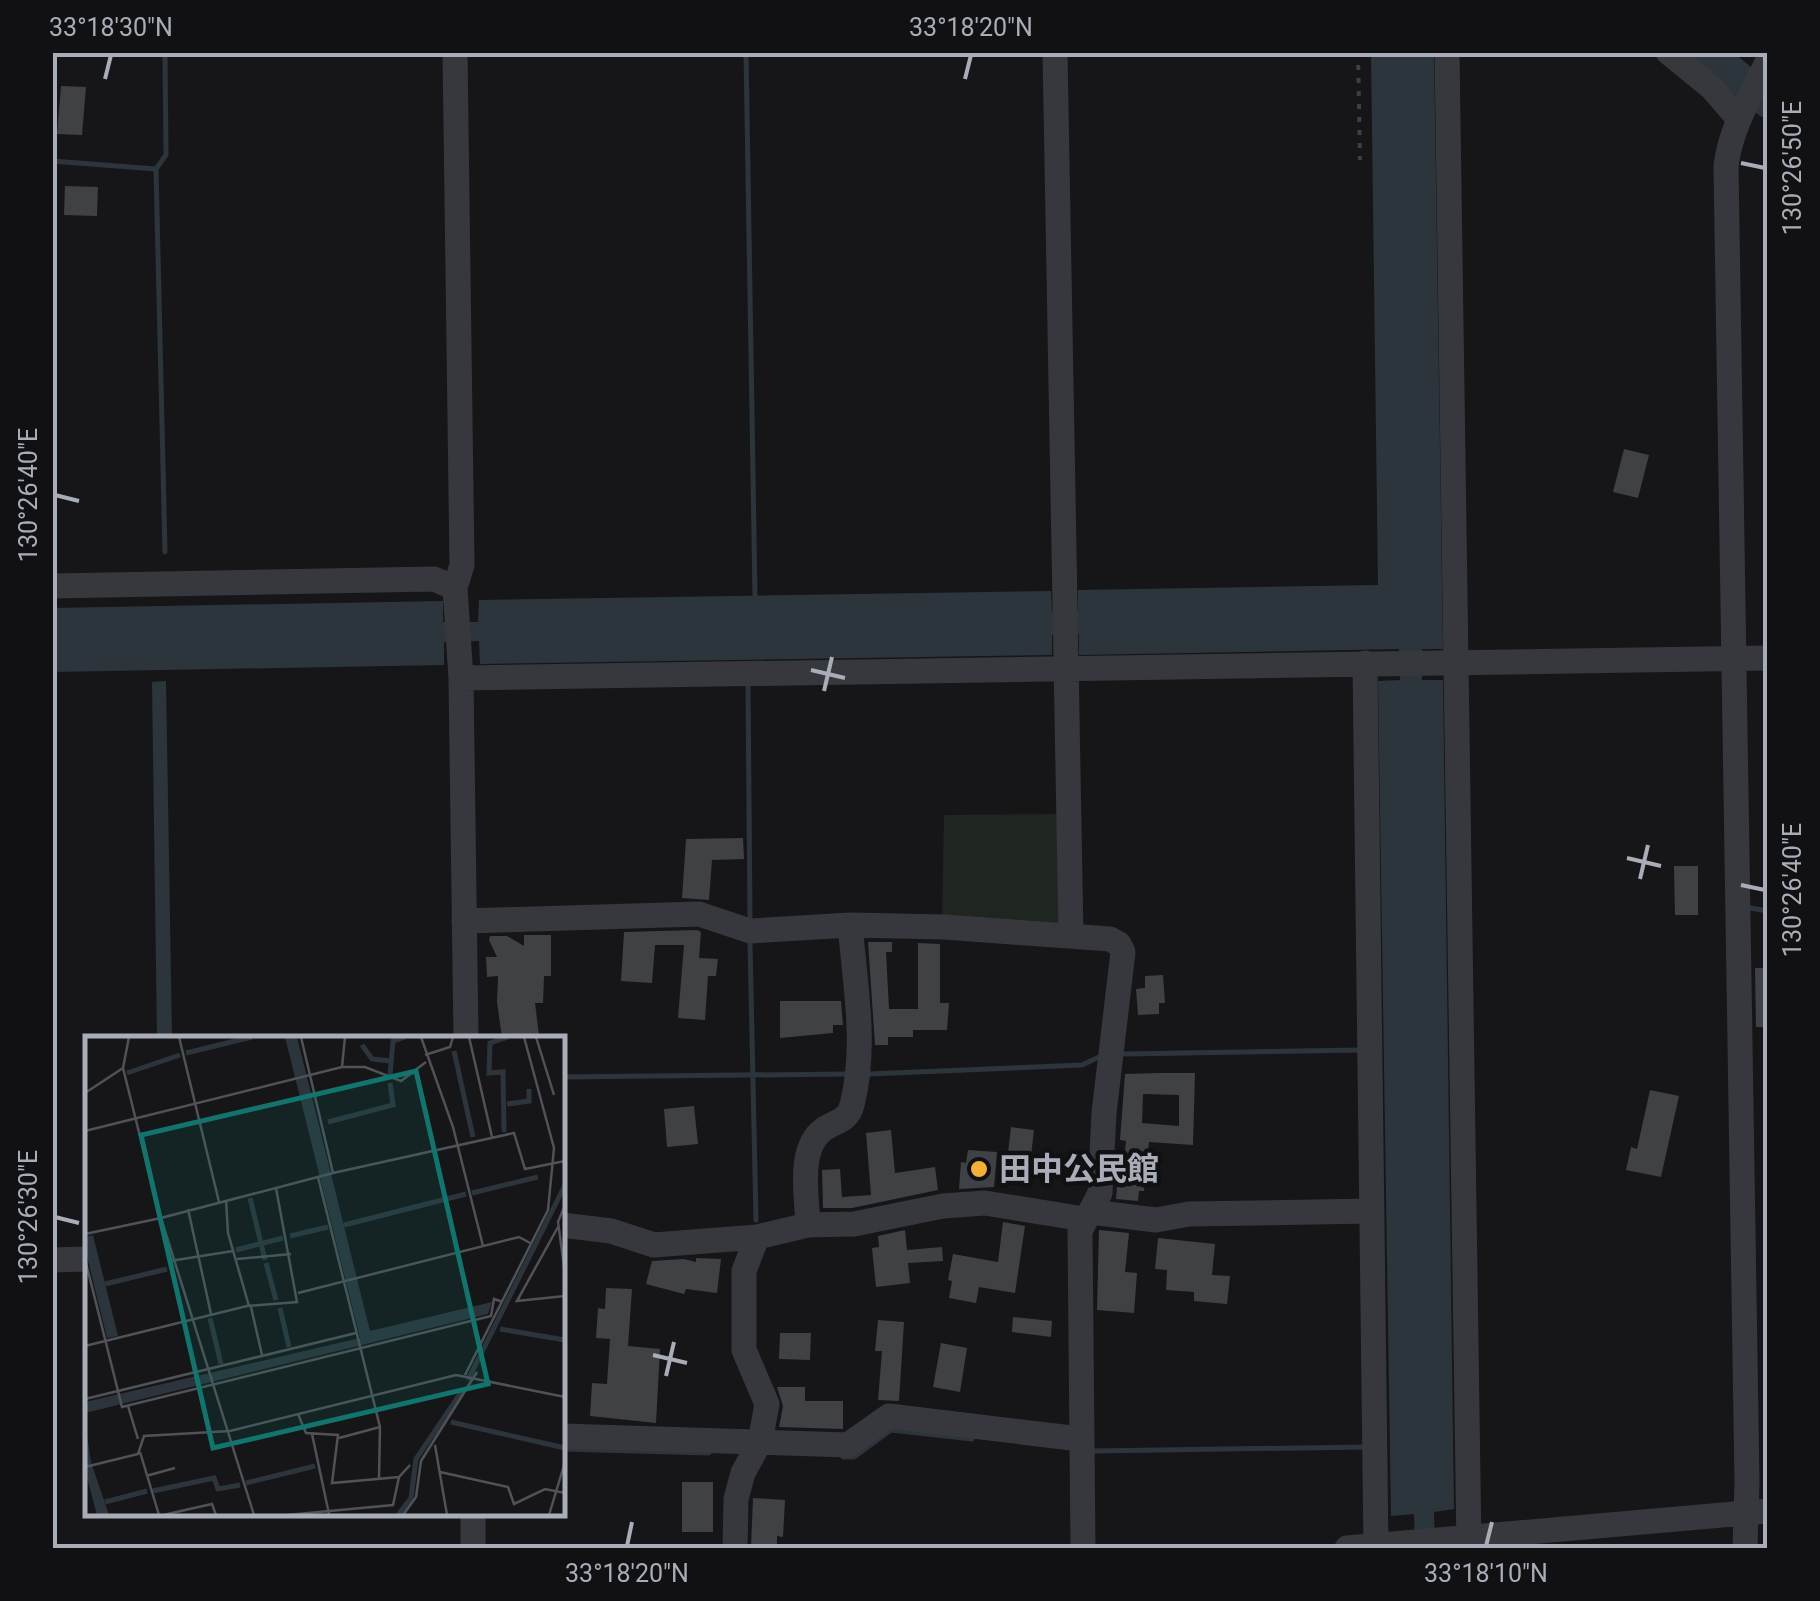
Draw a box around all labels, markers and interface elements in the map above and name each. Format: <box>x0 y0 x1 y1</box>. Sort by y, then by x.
text: 33°18'30"N <box>49 13 173 42</box>
text: 33°18'20"N <box>909 13 1033 42</box>
text: 130°26'50"E <box>1778 101 1807 235</box>
text: 130°26'40"E <box>14 428 43 562</box>
text: 130°26'40"E <box>1778 823 1807 957</box>
inset map <box>85 1036 565 1516</box>
text: 130°26'30"E <box>14 1150 43 1284</box>
place label: 田中公民館 <box>999 1150 1159 1188</box>
marker: 田中公民館 <box>968 1158 990 1180</box>
text: 33°18'20"N <box>565 1559 689 1588</box>
text: 33°18'10"N <box>1424 1559 1548 1588</box>

